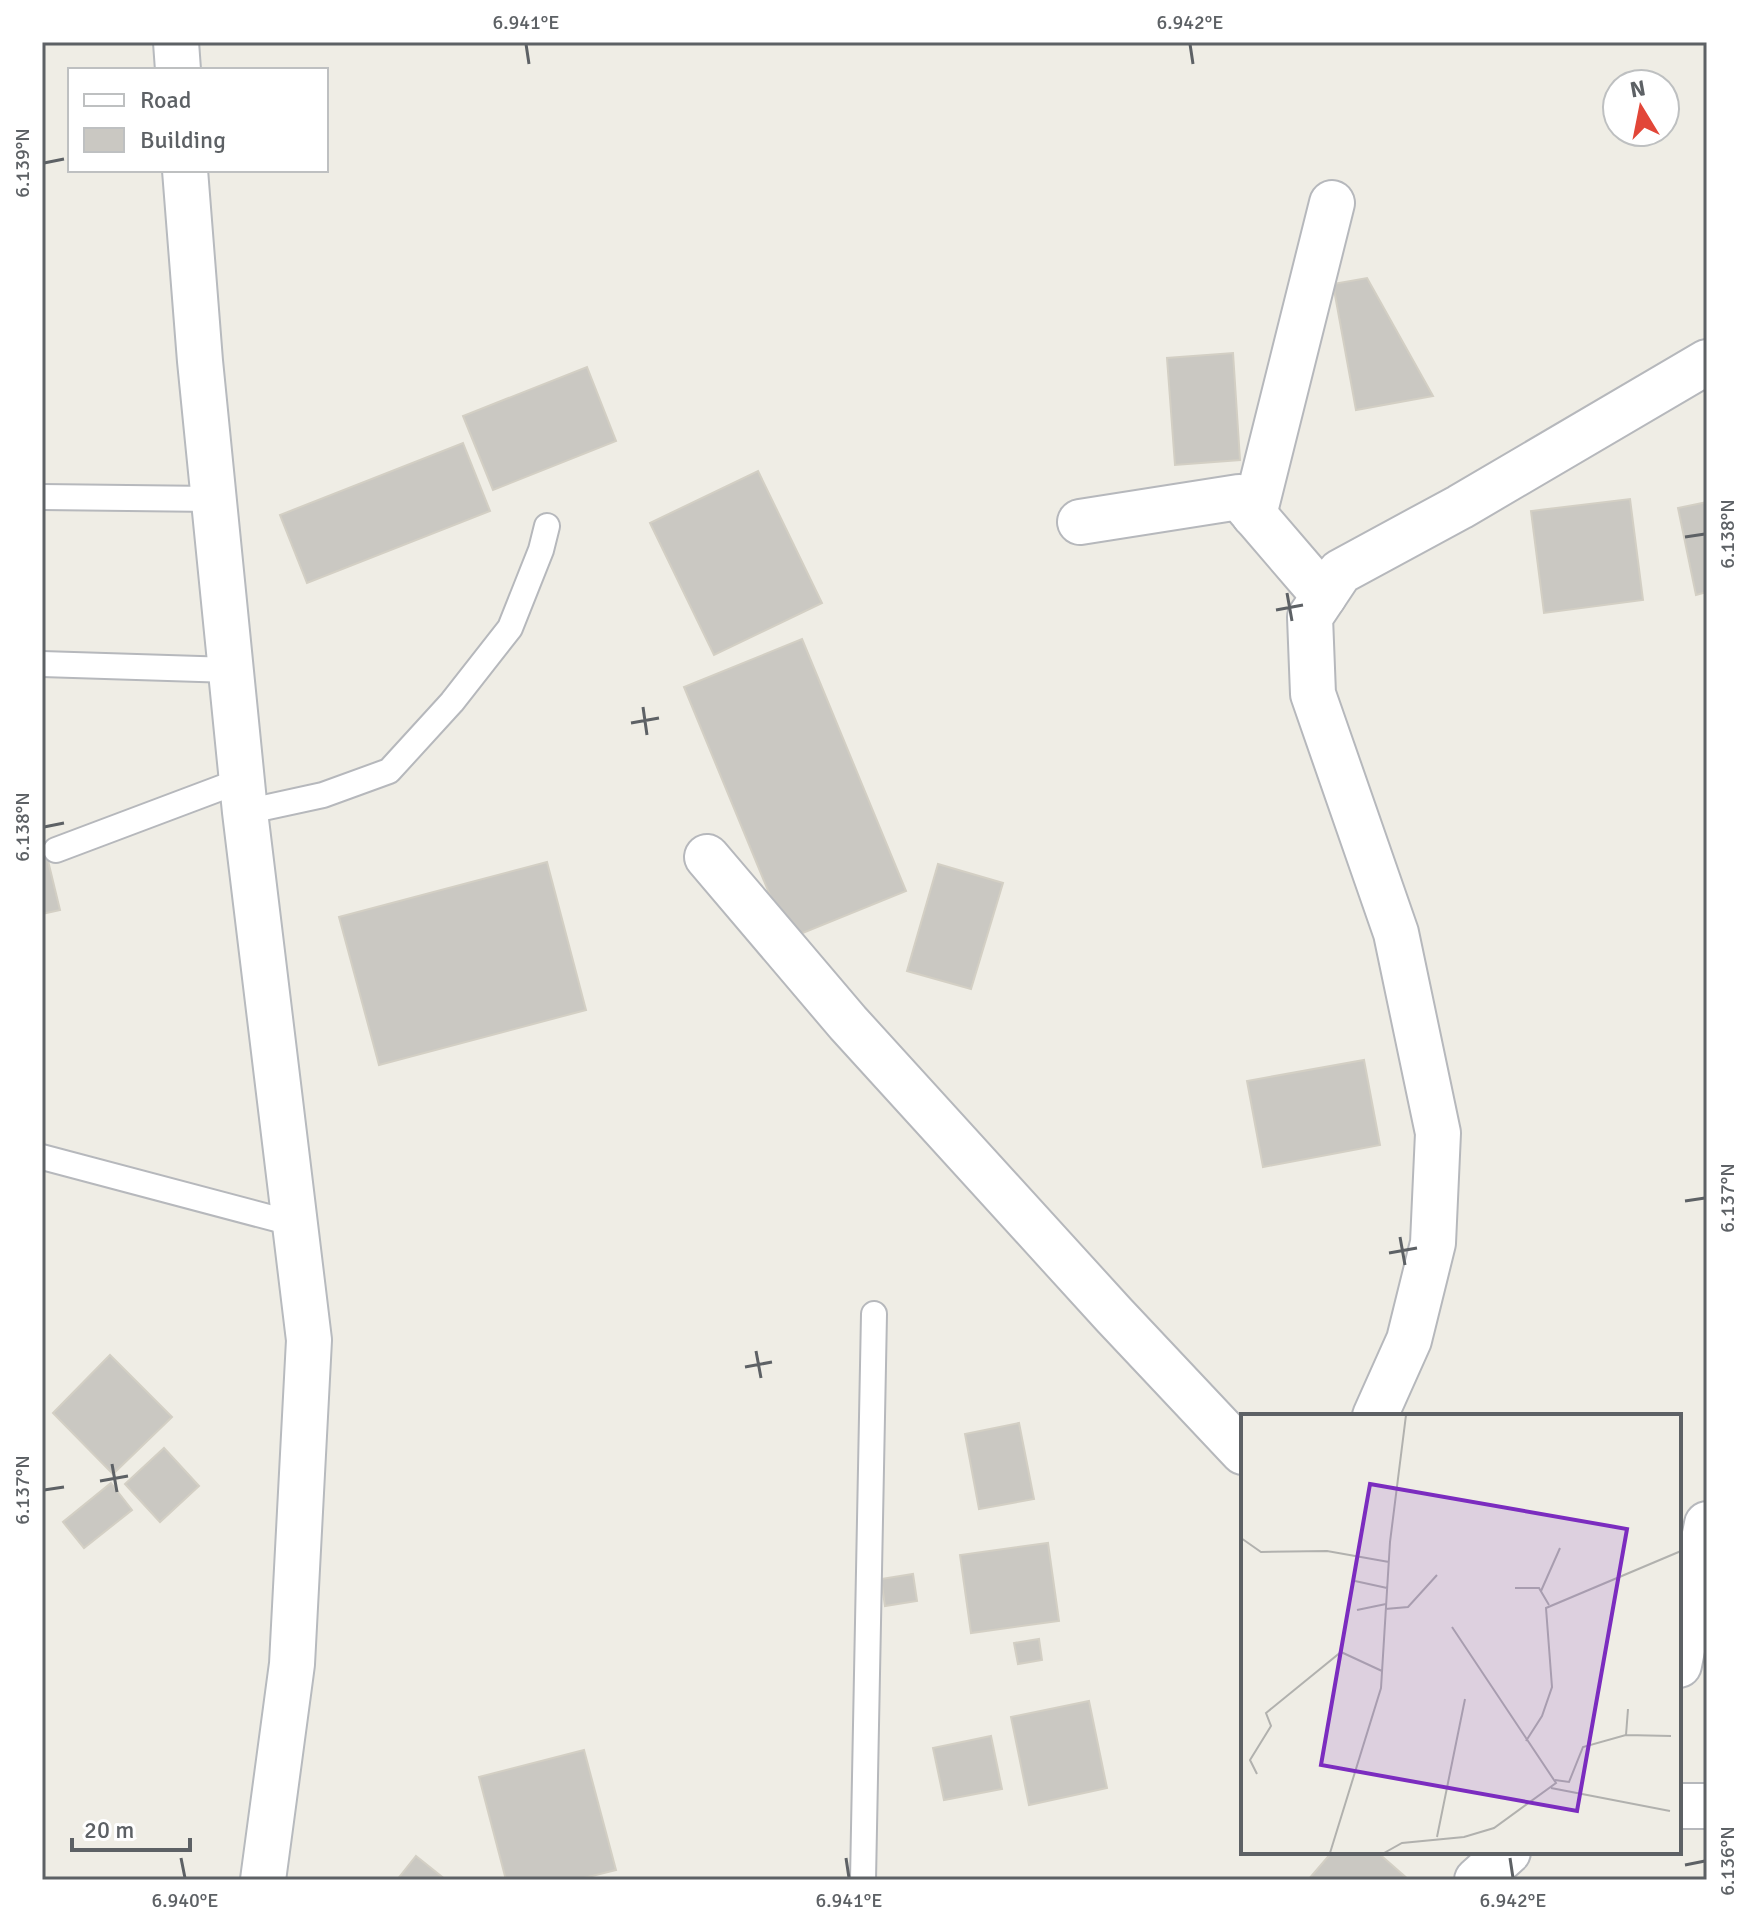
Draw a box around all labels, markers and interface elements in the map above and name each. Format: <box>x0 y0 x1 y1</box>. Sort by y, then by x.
text: 6.941°E <box>492 10 560 35</box>
text: 6.942°E <box>1156 10 1224 35</box>
legend <box>68 68 328 172</box>
north arrow <box>1601 68 1681 148</box>
text: N <box>1628 74 1647 103</box>
text: Road <box>140 85 191 115</box>
text: Building <box>140 125 226 155</box>
text: 6.139°N <box>10 128 35 198</box>
text: 6.138°N <box>1715 499 1740 569</box>
text: 6.138°N <box>10 792 35 862</box>
text: 6.137°N <box>1715 1163 1740 1233</box>
inset map <box>1241 1414 1681 1854</box>
text: 6.137°N <box>10 1455 35 1525</box>
scale bar <box>72 1802 190 1852</box>
text: 20 m <box>84 1815 134 1845</box>
text: 6.136°N <box>1715 1826 1740 1896</box>
text: 6.940°E <box>151 1888 219 1913</box>
text: 6.941°E <box>815 1888 883 1913</box>
text: 6.942°E <box>1479 1888 1547 1913</box>

